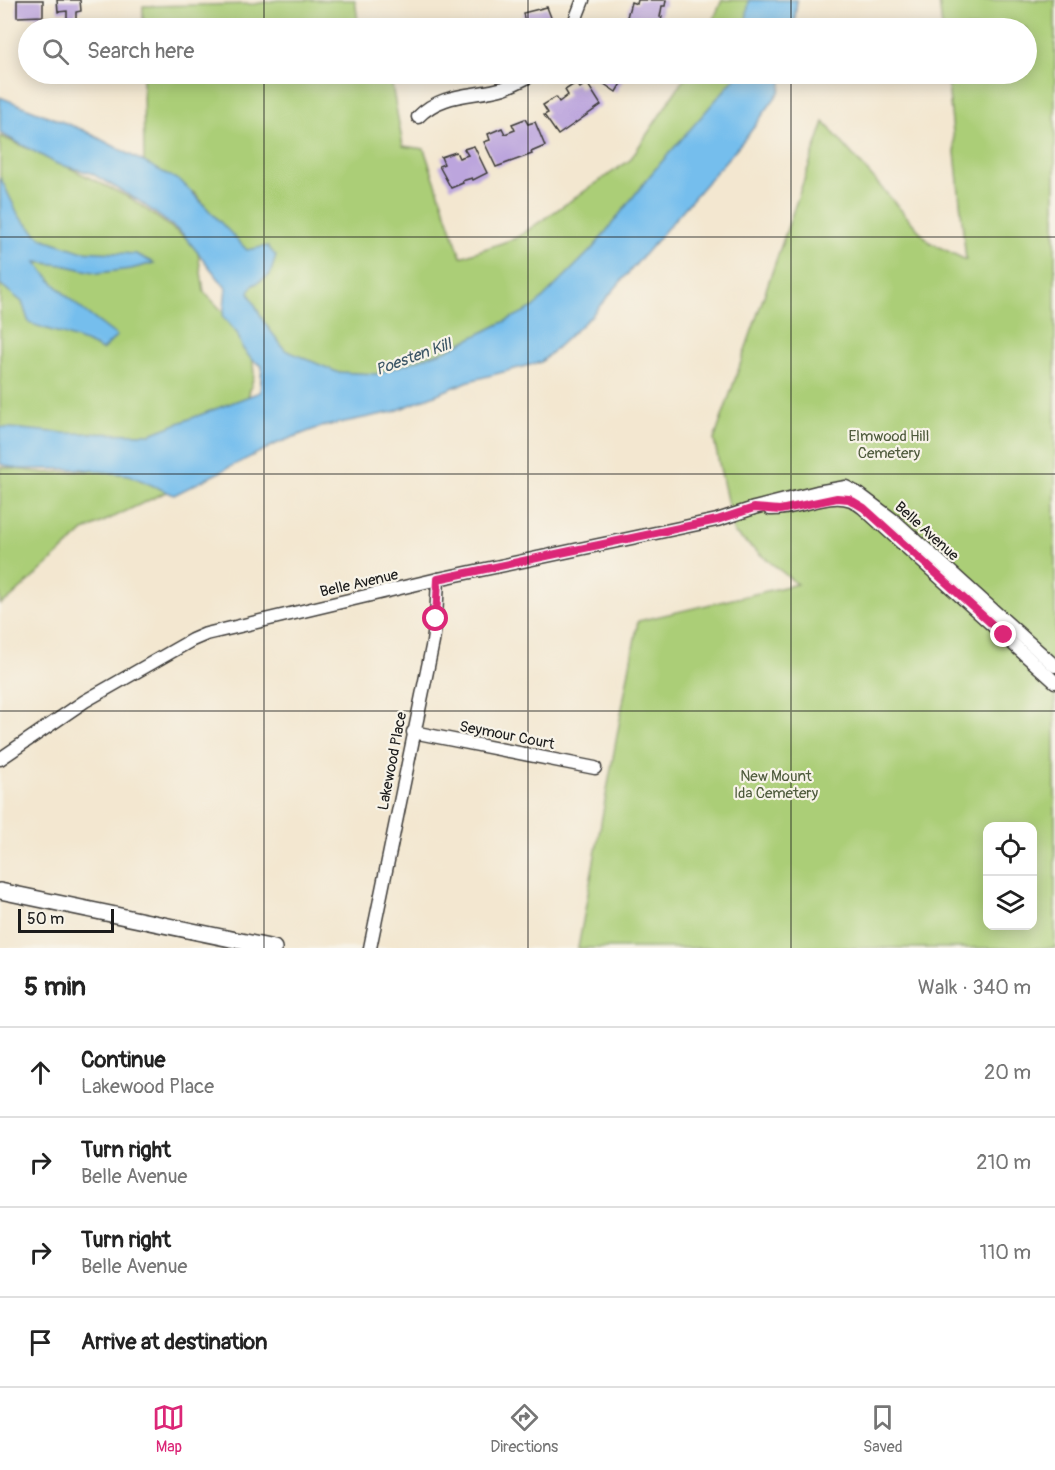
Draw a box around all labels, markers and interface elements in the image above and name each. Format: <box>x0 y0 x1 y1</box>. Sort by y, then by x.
search box <box>18 18 1037 84</box>
icon: search <box>39 35 72 68</box>
text: Search here <box>87 37 194 65</box>
water label: Poesten Kill <box>373 333 456 380</box>
park label: Elmwood Hill Cemetery <box>849 427 929 463</box>
street label: Belle Avenue <box>891 498 963 566</box>
street label: Belle Avenue <box>318 565 401 602</box>
route start <box>422 605 448 631</box>
route end <box>990 621 1016 647</box>
street label: Lakewood Place <box>374 710 411 812</box>
street label: Seymour Court <box>458 717 557 754</box>
park label: New Mount Ida Cemetery <box>734 767 819 803</box>
map controls <box>983 822 1037 930</box>
button: locate <box>983 822 1037 876</box>
button: layers <box>983 876 1037 930</box>
scale bar <box>18 906 114 934</box>
text: 50 m <box>27 909 64 929</box>
text: 5 min <box>24 971 86 1003</box>
text: Walk · 340 m <box>918 975 1031 1000</box>
text: Continue <box>81 1046 165 1074</box>
icon: ahead <box>24 1056 57 1089</box>
text: 20 m <box>984 1060 1031 1085</box>
text: Lakewood Place <box>81 1074 214 1099</box>
text: Turn right <box>81 1136 171 1164</box>
icon: right <box>24 1146 57 1179</box>
text: 210 m <box>976 1150 1031 1175</box>
text: Belle Avenue <box>81 1164 187 1189</box>
text: Turn right <box>81 1226 171 1254</box>
icon: right <box>24 1236 57 1269</box>
text: 110 m <box>980 1240 1031 1265</box>
text: Belle Avenue <box>81 1254 187 1279</box>
icon: arrive <box>24 1326 57 1359</box>
text: Arrive at destination <box>81 1328 267 1356</box>
tab: Map <box>152 1401 185 1457</box>
tab: Directions <box>490 1401 558 1457</box>
tab: Saved <box>863 1401 903 1457</box>

